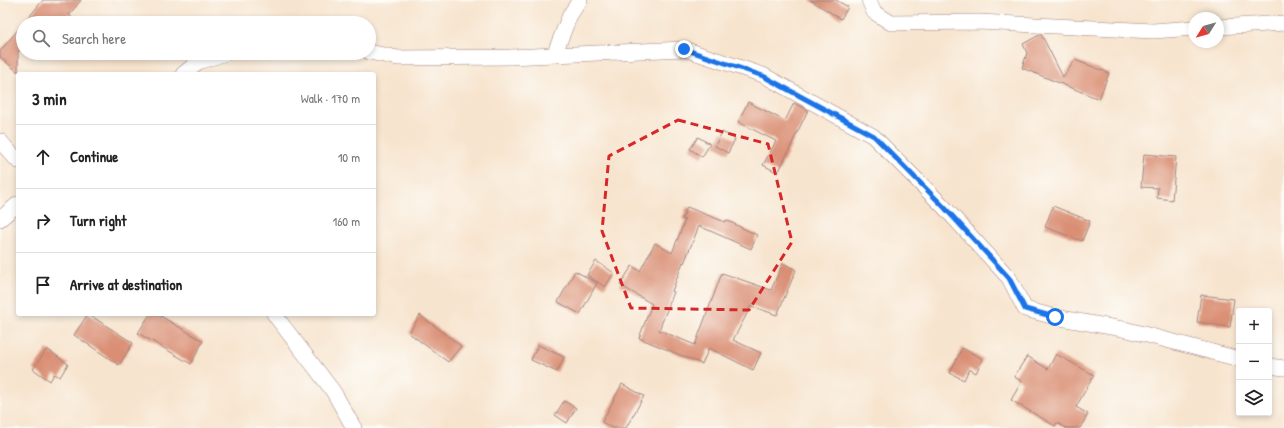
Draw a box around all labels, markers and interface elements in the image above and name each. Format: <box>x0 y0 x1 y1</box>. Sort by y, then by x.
north arrow <box>1188 12 1224 48</box>
search box <box>16 16 376 60</box>
icon: search <box>30 27 52 49</box>
text: Search here <box>62 28 126 49</box>
route end <box>675 40 693 58</box>
text: 3 min <box>32 87 67 110</box>
text: Walk · 170 m <box>301 89 360 107</box>
icon: ahead <box>32 146 54 168</box>
text: Continue <box>70 146 118 167</box>
text: 10 m <box>338 148 360 166</box>
icon: right <box>32 210 54 232</box>
text: Turn right <box>70 210 126 231</box>
text: 160 m <box>332 212 360 230</box>
icon: arrive <box>32 274 54 296</box>
text: Arrive at destination <box>70 274 182 295</box>
route start <box>1046 308 1064 326</box>
map controls <box>1236 308 1272 416</box>
button: + <box>1236 308 1272 344</box>
button: − <box>1236 344 1272 380</box>
button: layers <box>1236 380 1272 416</box>

